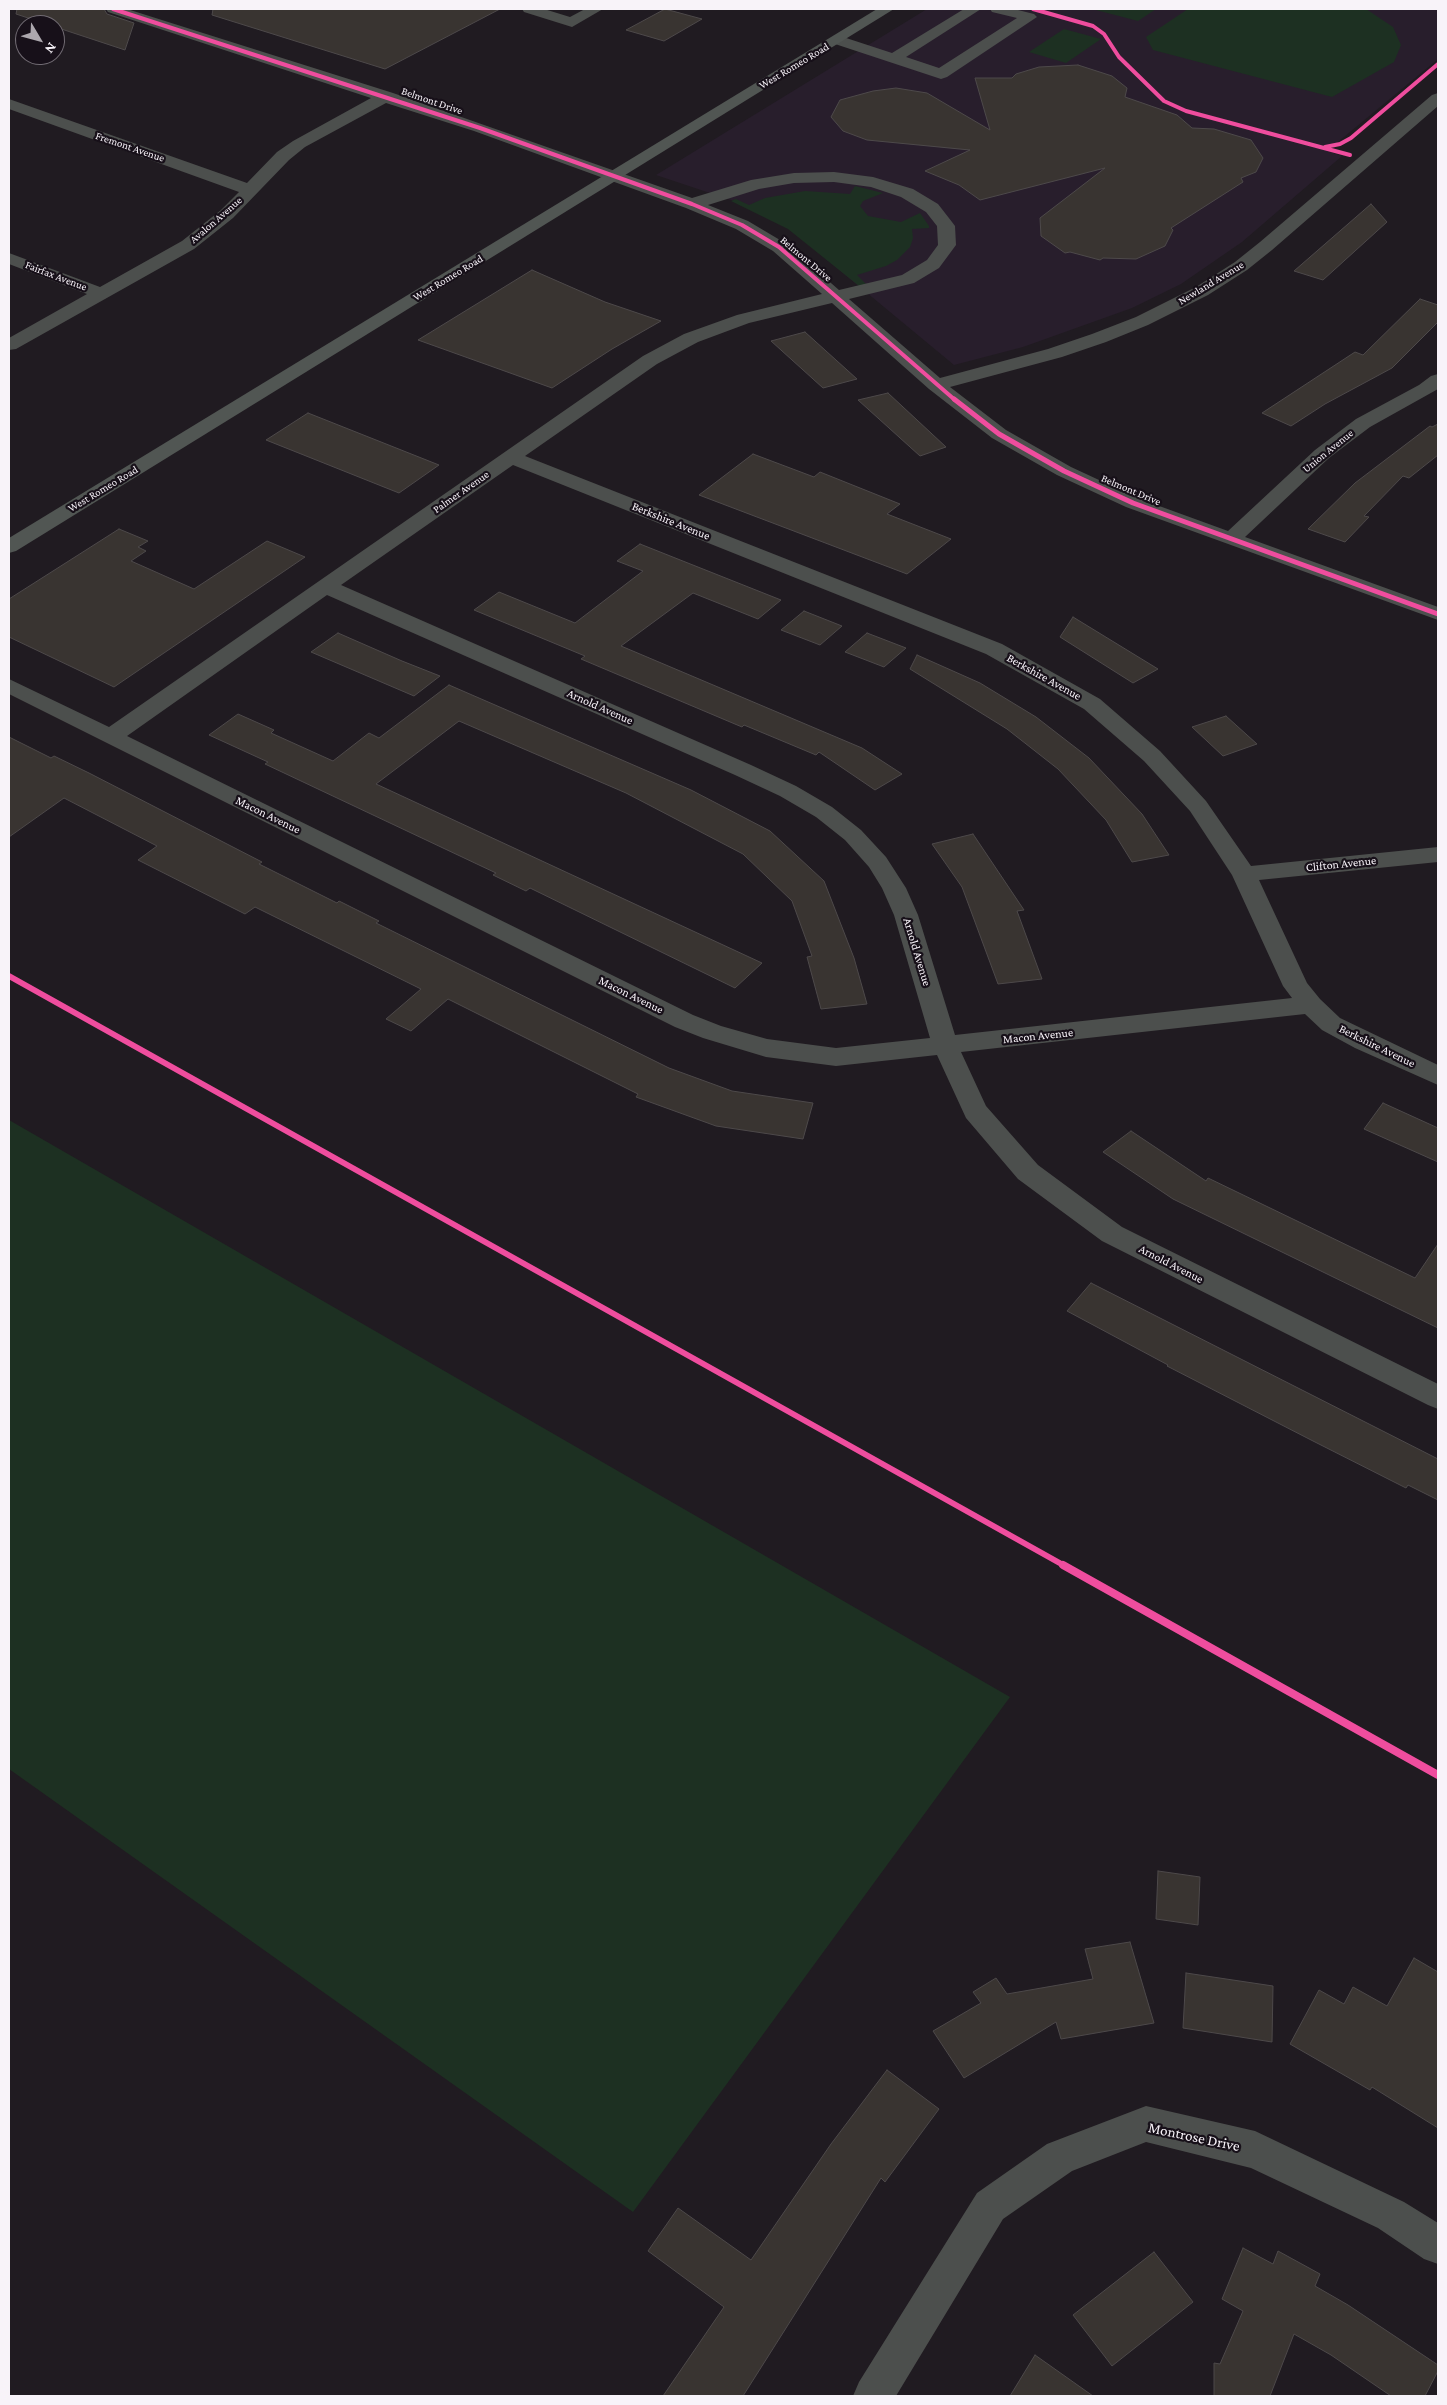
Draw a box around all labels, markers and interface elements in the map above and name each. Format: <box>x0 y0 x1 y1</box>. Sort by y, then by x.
north arrow <box>15 15 65 65</box>
text: N <box>42 40 60 57</box>
street label: West Romeo Road <box>757 40 831 92</box>
street label: Belmont Drive <box>400 84 464 118</box>
street label: Fremont Avenue <box>94 129 166 165</box>
street label: Avalon Avenue <box>187 194 245 246</box>
street label: Belmont Drive <box>777 234 835 284</box>
street label: West Romeo Road <box>411 252 485 304</box>
street label: Fairfax Avenue <box>23 258 89 294</box>
street label: Newland Avenue <box>1176 258 1246 308</box>
street label: Union Avenue <box>1300 426 1356 476</box>
street label: West Romeo Road <box>66 463 140 515</box>
street label: Palmer Avenue <box>430 468 492 516</box>
street label: Belmont Drive <box>1099 472 1163 508</box>
street label: Berkshire Avenue <box>630 499 712 543</box>
street label: Berkshire Avenue <box>1004 651 1084 703</box>
street label: Arnold Avenue <box>565 686 635 728</box>
street label: Macon Avenue <box>233 793 303 837</box>
street label: Clifton Avenue <box>1305 853 1377 875</box>
street label: Arnold Avenue <box>900 916 934 988</box>
street label: Macon Avenue <box>596 973 666 1017</box>
street label: Berkshire Avenue <box>1337 1021 1417 1071</box>
street label: Macon Avenue <box>1002 1025 1074 1047</box>
street label: Arnold Avenue <box>1136 1242 1206 1286</box>
street label: Montrose Drive <box>1147 2118 1241 2156</box>

